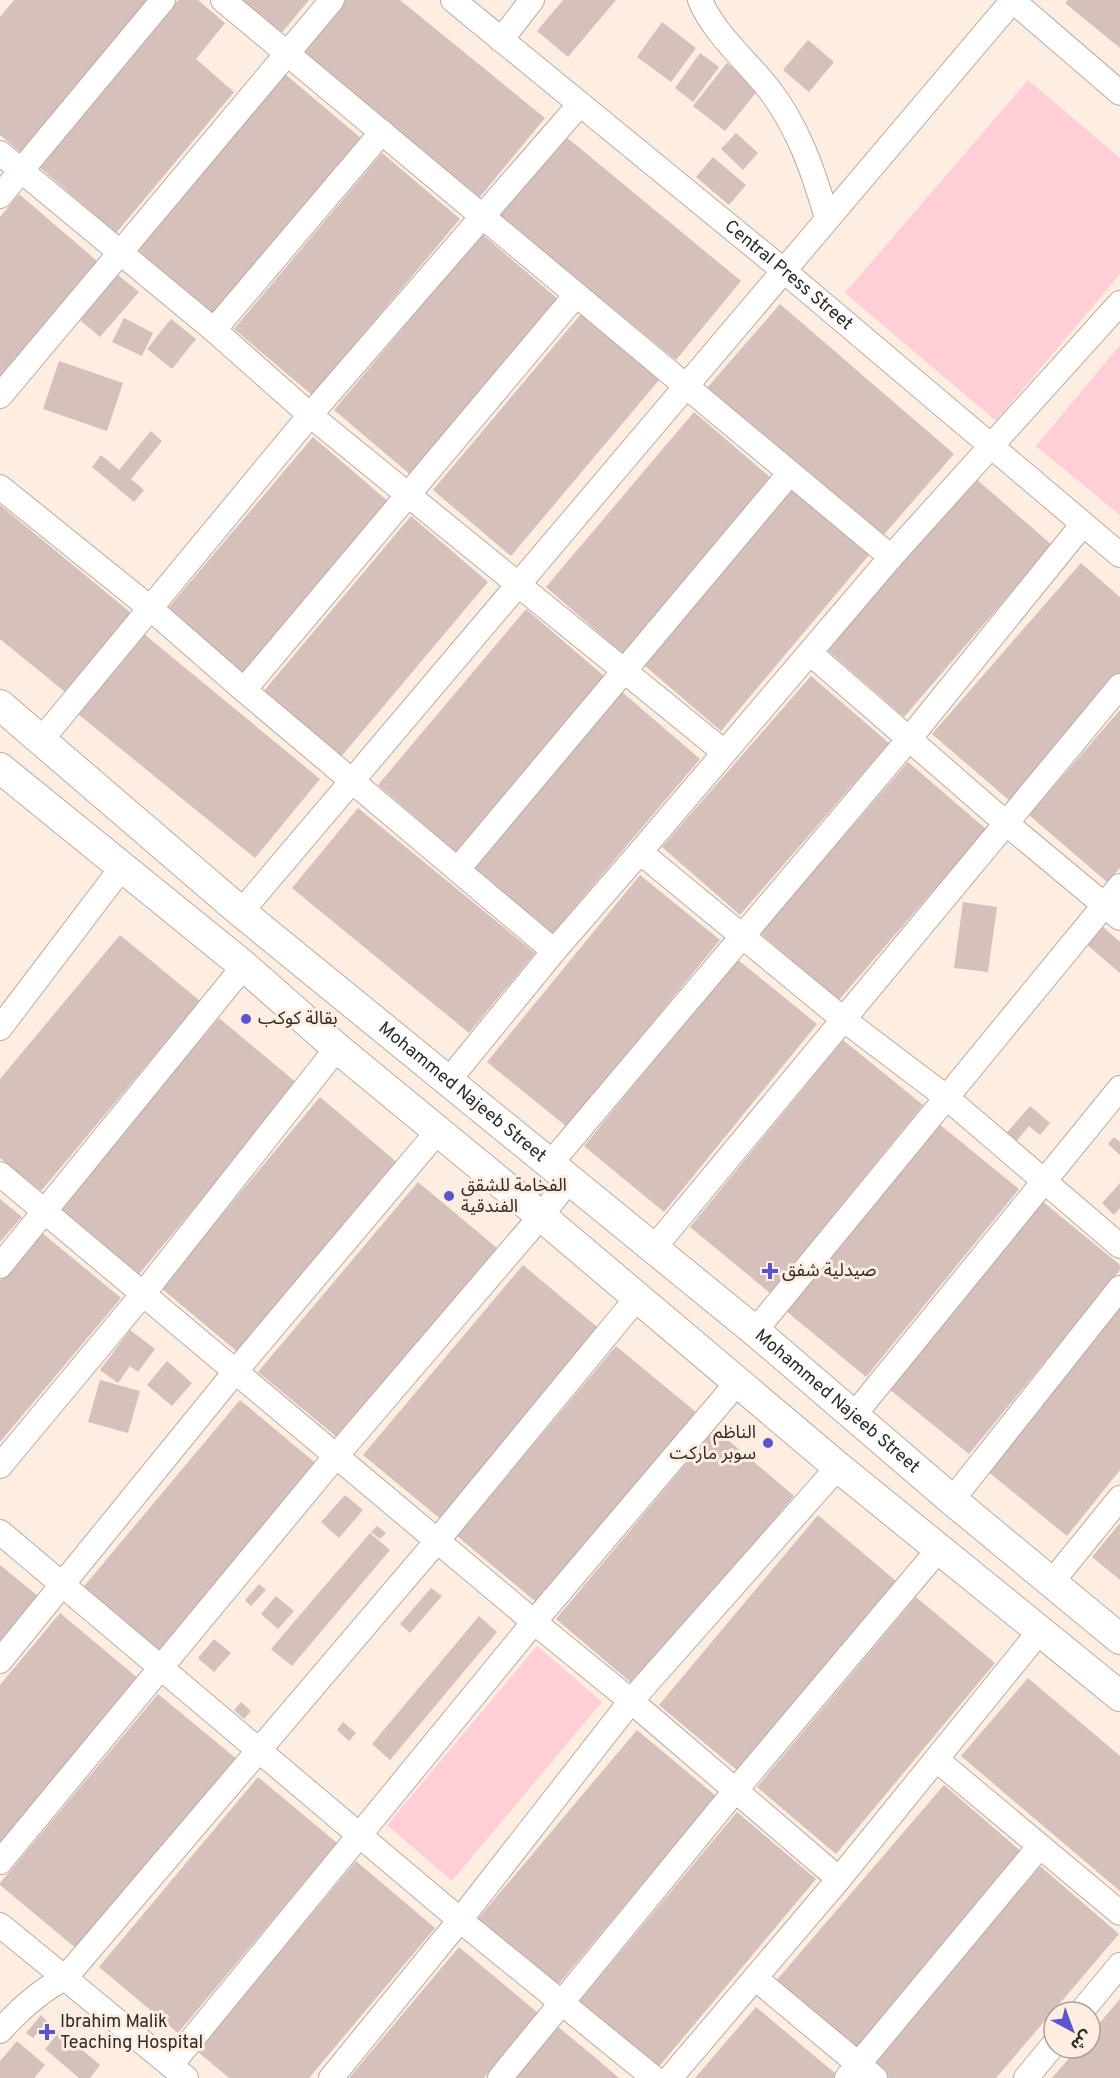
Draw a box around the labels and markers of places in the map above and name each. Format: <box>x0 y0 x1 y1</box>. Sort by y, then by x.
place label: بقالة كوكب <box>258 1008 338 1031</box>
marker: بقالة كوكب <box>239 1012 253 1026</box>
place label: الفخامة للشقق الفندقية <box>461 1175 567 1219</box>
marker: الفخامة للشقق الفندقية <box>442 1189 456 1203</box>
place label: صيدلية شفق <box>782 1260 876 1283</box>
marker: صيدلية شفق <box>763 1264 777 1278</box>
place label: الناظم سوبر ماركت <box>670 1422 756 1466</box>
marker: الناظم سوبر ماركت <box>761 1436 775 1450</box>
place label: Ibrahim Malik Teaching Hospital <box>60 2011 203 2055</box>
marker: Ibrahim Malik Teaching Hospital <box>38 2023 56 2041</box>

